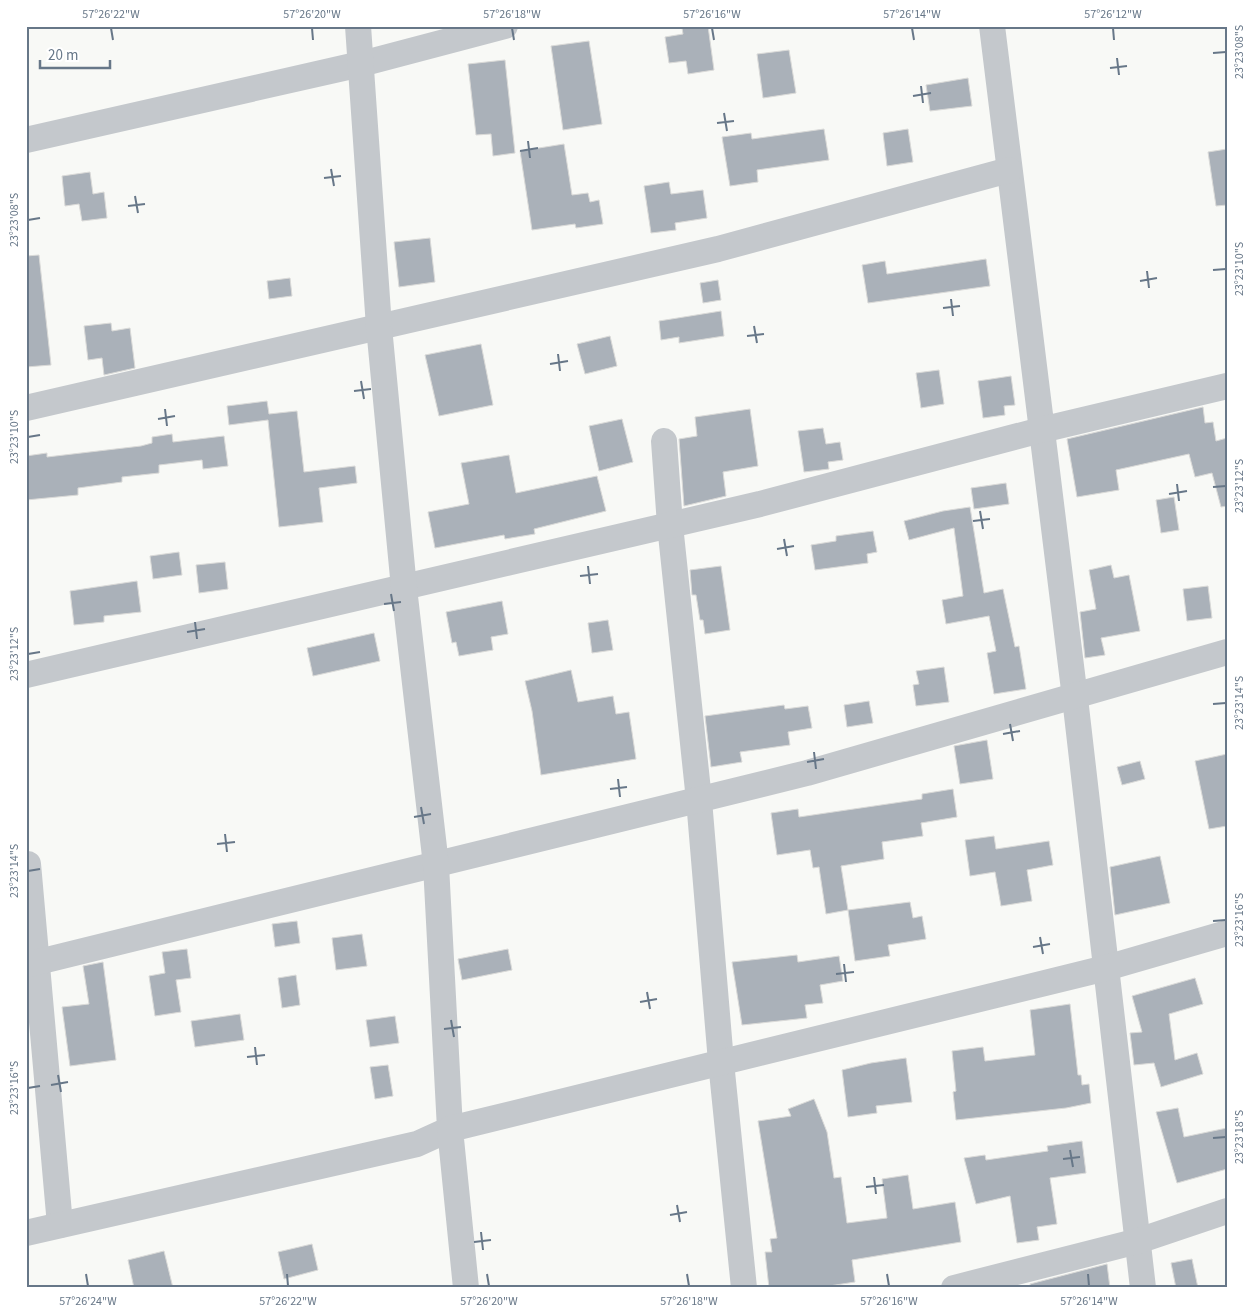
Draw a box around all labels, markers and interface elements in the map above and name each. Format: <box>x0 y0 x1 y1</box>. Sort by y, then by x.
text: 57°26'22"W <box>82 6 140 23</box>
text: 57°26'20"W <box>283 6 341 23</box>
text: 57°26'18"W <box>483 6 541 23</box>
text: 57°26'16"W <box>683 6 741 23</box>
text: 57°26'14"W <box>883 6 941 23</box>
text: 57°26'12"W <box>1084 6 1142 23</box>
text: 23°23'08"S <box>1231 25 1248 79</box>
scale bar <box>40 38 110 70</box>
text: 20 m <box>48 45 78 66</box>
text: 23°23'08"S <box>6 193 23 247</box>
text: 23°23'10"S <box>1231 242 1248 296</box>
text: 23°23'10"S <box>6 410 23 464</box>
text: 23°23'12"S <box>1231 459 1248 513</box>
text: 23°23'12"S <box>6 627 23 681</box>
text: 23°23'14"S <box>1231 676 1248 730</box>
text: 23°23'14"S <box>6 844 23 898</box>
text: 23°23'16"S <box>1231 893 1248 947</box>
text: 23°23'16"S <box>6 1061 23 1115</box>
text: 23°23'18"S <box>1231 1110 1248 1164</box>
text: 57°26'24"W <box>59 1293 117 1310</box>
text: 57°26'22"W <box>259 1293 317 1310</box>
text: 57°26'20"W <box>460 1293 518 1310</box>
text: 57°26'18"W <box>660 1293 718 1310</box>
text: 57°26'16"W <box>860 1293 918 1310</box>
text: 57°26'14"W <box>1060 1293 1118 1310</box>

